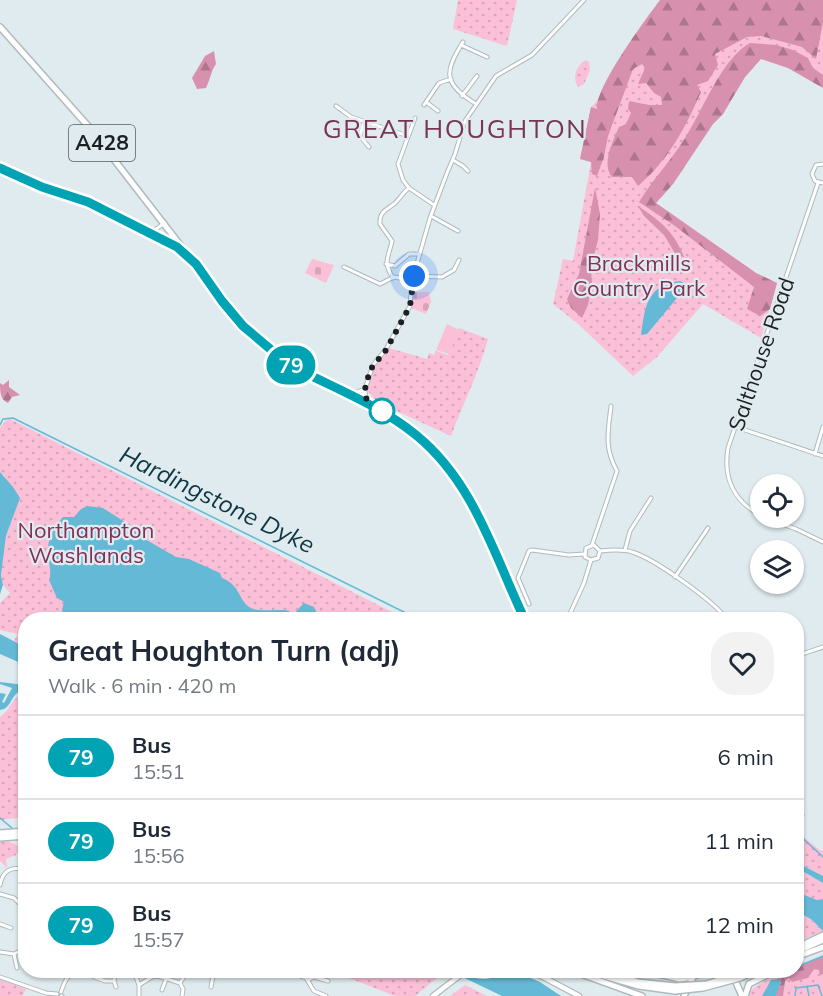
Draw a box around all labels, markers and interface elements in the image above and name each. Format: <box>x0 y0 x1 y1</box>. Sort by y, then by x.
district label: GREAT HOUGHTON <box>323 112 587 145</box>
road number: A428 <box>69 125 135 161</box>
park label: Brackmills Country Park <box>573 249 706 302</box>
your location <box>399 261 429 291</box>
street label: Salthouse Road <box>722 274 800 434</box>
line badge: 79 <box>264 346 318 385</box>
text: 79 <box>278 352 304 378</box>
unlabelled marker <box>369 398 395 424</box>
water label: Hardingstone Dyke <box>115 439 320 559</box>
map controls <box>750 474 804 594</box>
button: locate <box>750 474 804 528</box>
park label: Northampton Washlands <box>18 516 154 569</box>
button: layers <box>750 540 804 594</box>
button: heart <box>711 632 774 695</box>
text: Great Houghton Turn (adj) <box>48 633 401 668</box>
text: Walk · 6 min · 420 m <box>48 673 236 698</box>
text: Bus <box>132 731 171 759</box>
text: 6 min <box>718 743 774 771</box>
text: 79 <box>68 744 94 770</box>
text: 15:51 <box>132 759 185 784</box>
text: Bus <box>132 815 171 843</box>
text: 11 min <box>704 827 774 855</box>
text: 79 <box>68 828 94 854</box>
text: 15:56 <box>132 843 185 868</box>
text: Bus <box>132 899 171 927</box>
text: 12 min <box>704 911 774 939</box>
text: 79 <box>68 912 94 938</box>
text: 15:57 <box>132 927 185 952</box>

